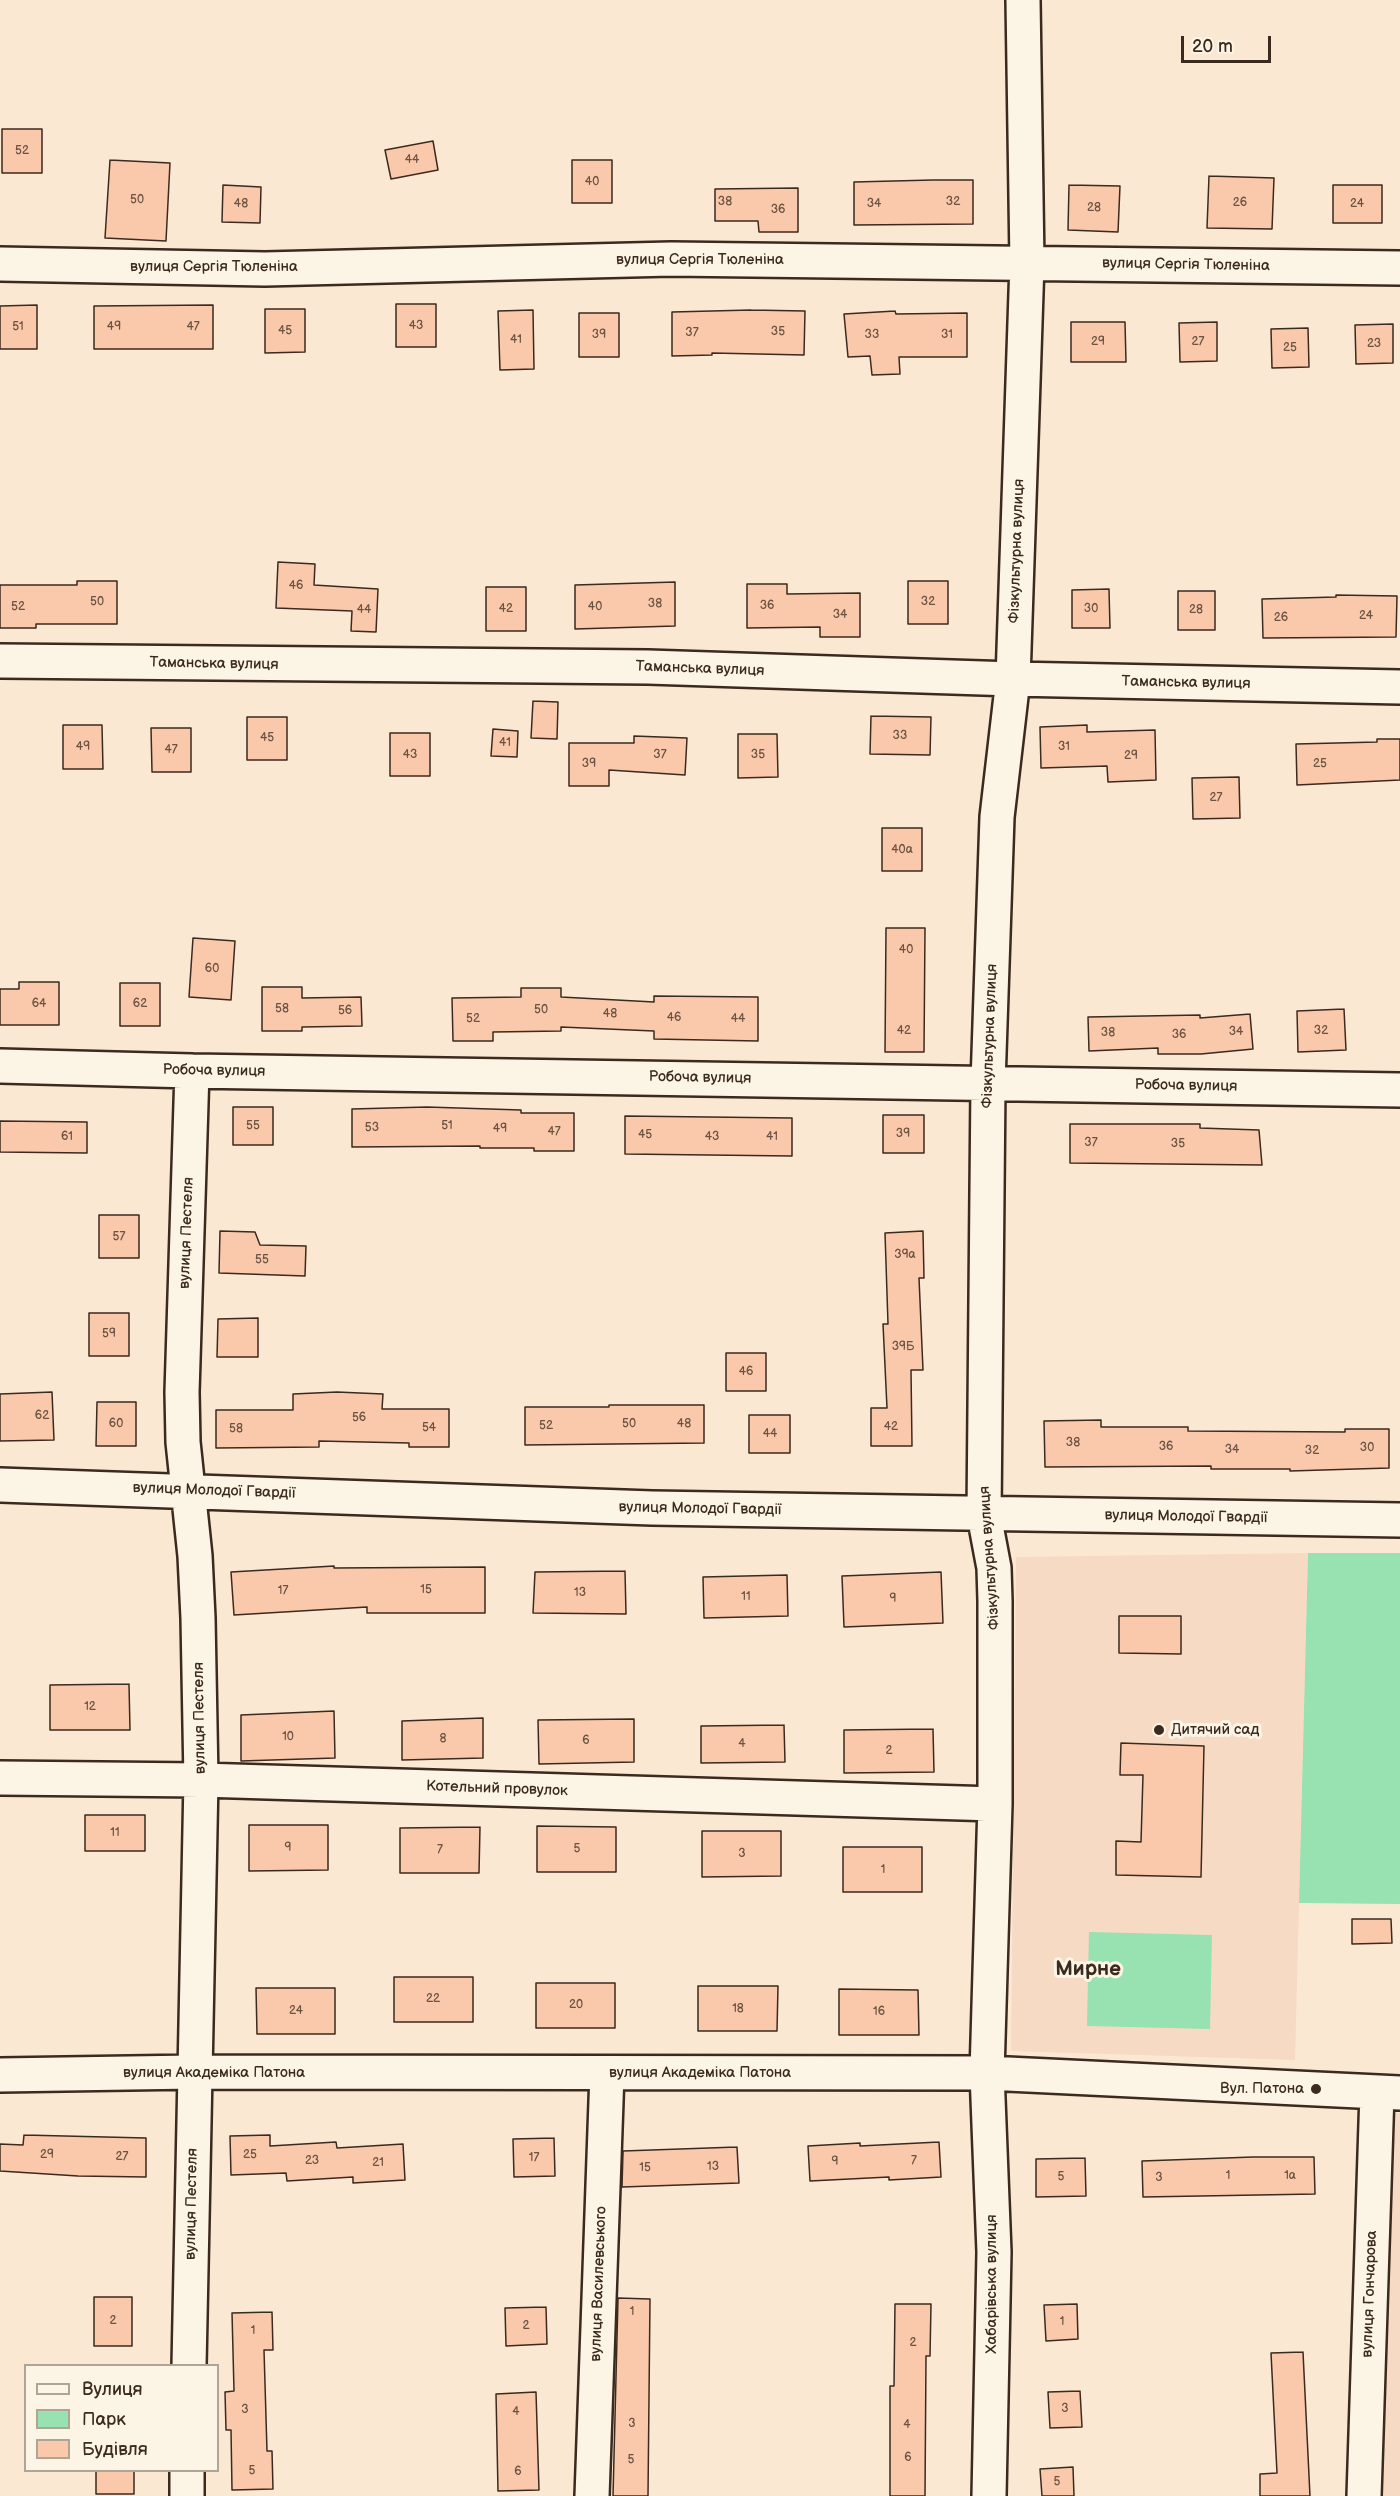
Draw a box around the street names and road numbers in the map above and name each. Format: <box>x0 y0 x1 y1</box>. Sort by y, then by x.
street label: вулиця Сергія Тюленіна <box>616 251 784 269</box>
street label: вулиця Сергія Тюленіна <box>1102 255 1270 275</box>
street label: вулиця Сергія Тюленіна <box>130 258 298 276</box>
street label: Фізкультурна вулиця <box>1005 478 1029 624</box>
street label: Таманська вулиця <box>149 654 279 674</box>
street label: Таманська вулиця <box>635 658 765 680</box>
street label: Таманська вулиця <box>1121 673 1251 693</box>
street label: Фізкультурна вулиця <box>978 963 1002 1109</box>
street label: Робоча вулиця <box>162 1061 266 1081</box>
street label: Робоча вулиця <box>648 1068 752 1088</box>
street label: Робоча вулиця <box>1134 1076 1238 1096</box>
street label: вулиця Пестеля <box>176 1177 198 1289</box>
street label: вулиця Молодої Гвардії <box>132 1479 296 1503</box>
street label: Фізкультурна вулиця <box>976 1485 1004 1631</box>
street label: вулиця Молодої Гвардії <box>618 1499 782 1519</box>
street label: вулиця Молодої Гвардії <box>1104 1507 1268 1527</box>
street label: вулиця Пестеля <box>190 1662 210 1774</box>
street label: Котельний провулок <box>426 1778 568 1800</box>
street label: вулиця Академіка Патона <box>123 2064 305 2082</box>
street label: вулиця Академіка Патона <box>609 2064 791 2082</box>
street label: вулиця Пестеля <box>182 2148 202 2260</box>
street label: вулиця Василевського <box>587 2206 611 2362</box>
street label: Хабарівська вулиця <box>983 2214 1001 2354</box>
street label: вулиця Гончарова <box>1359 2230 1381 2358</box>

